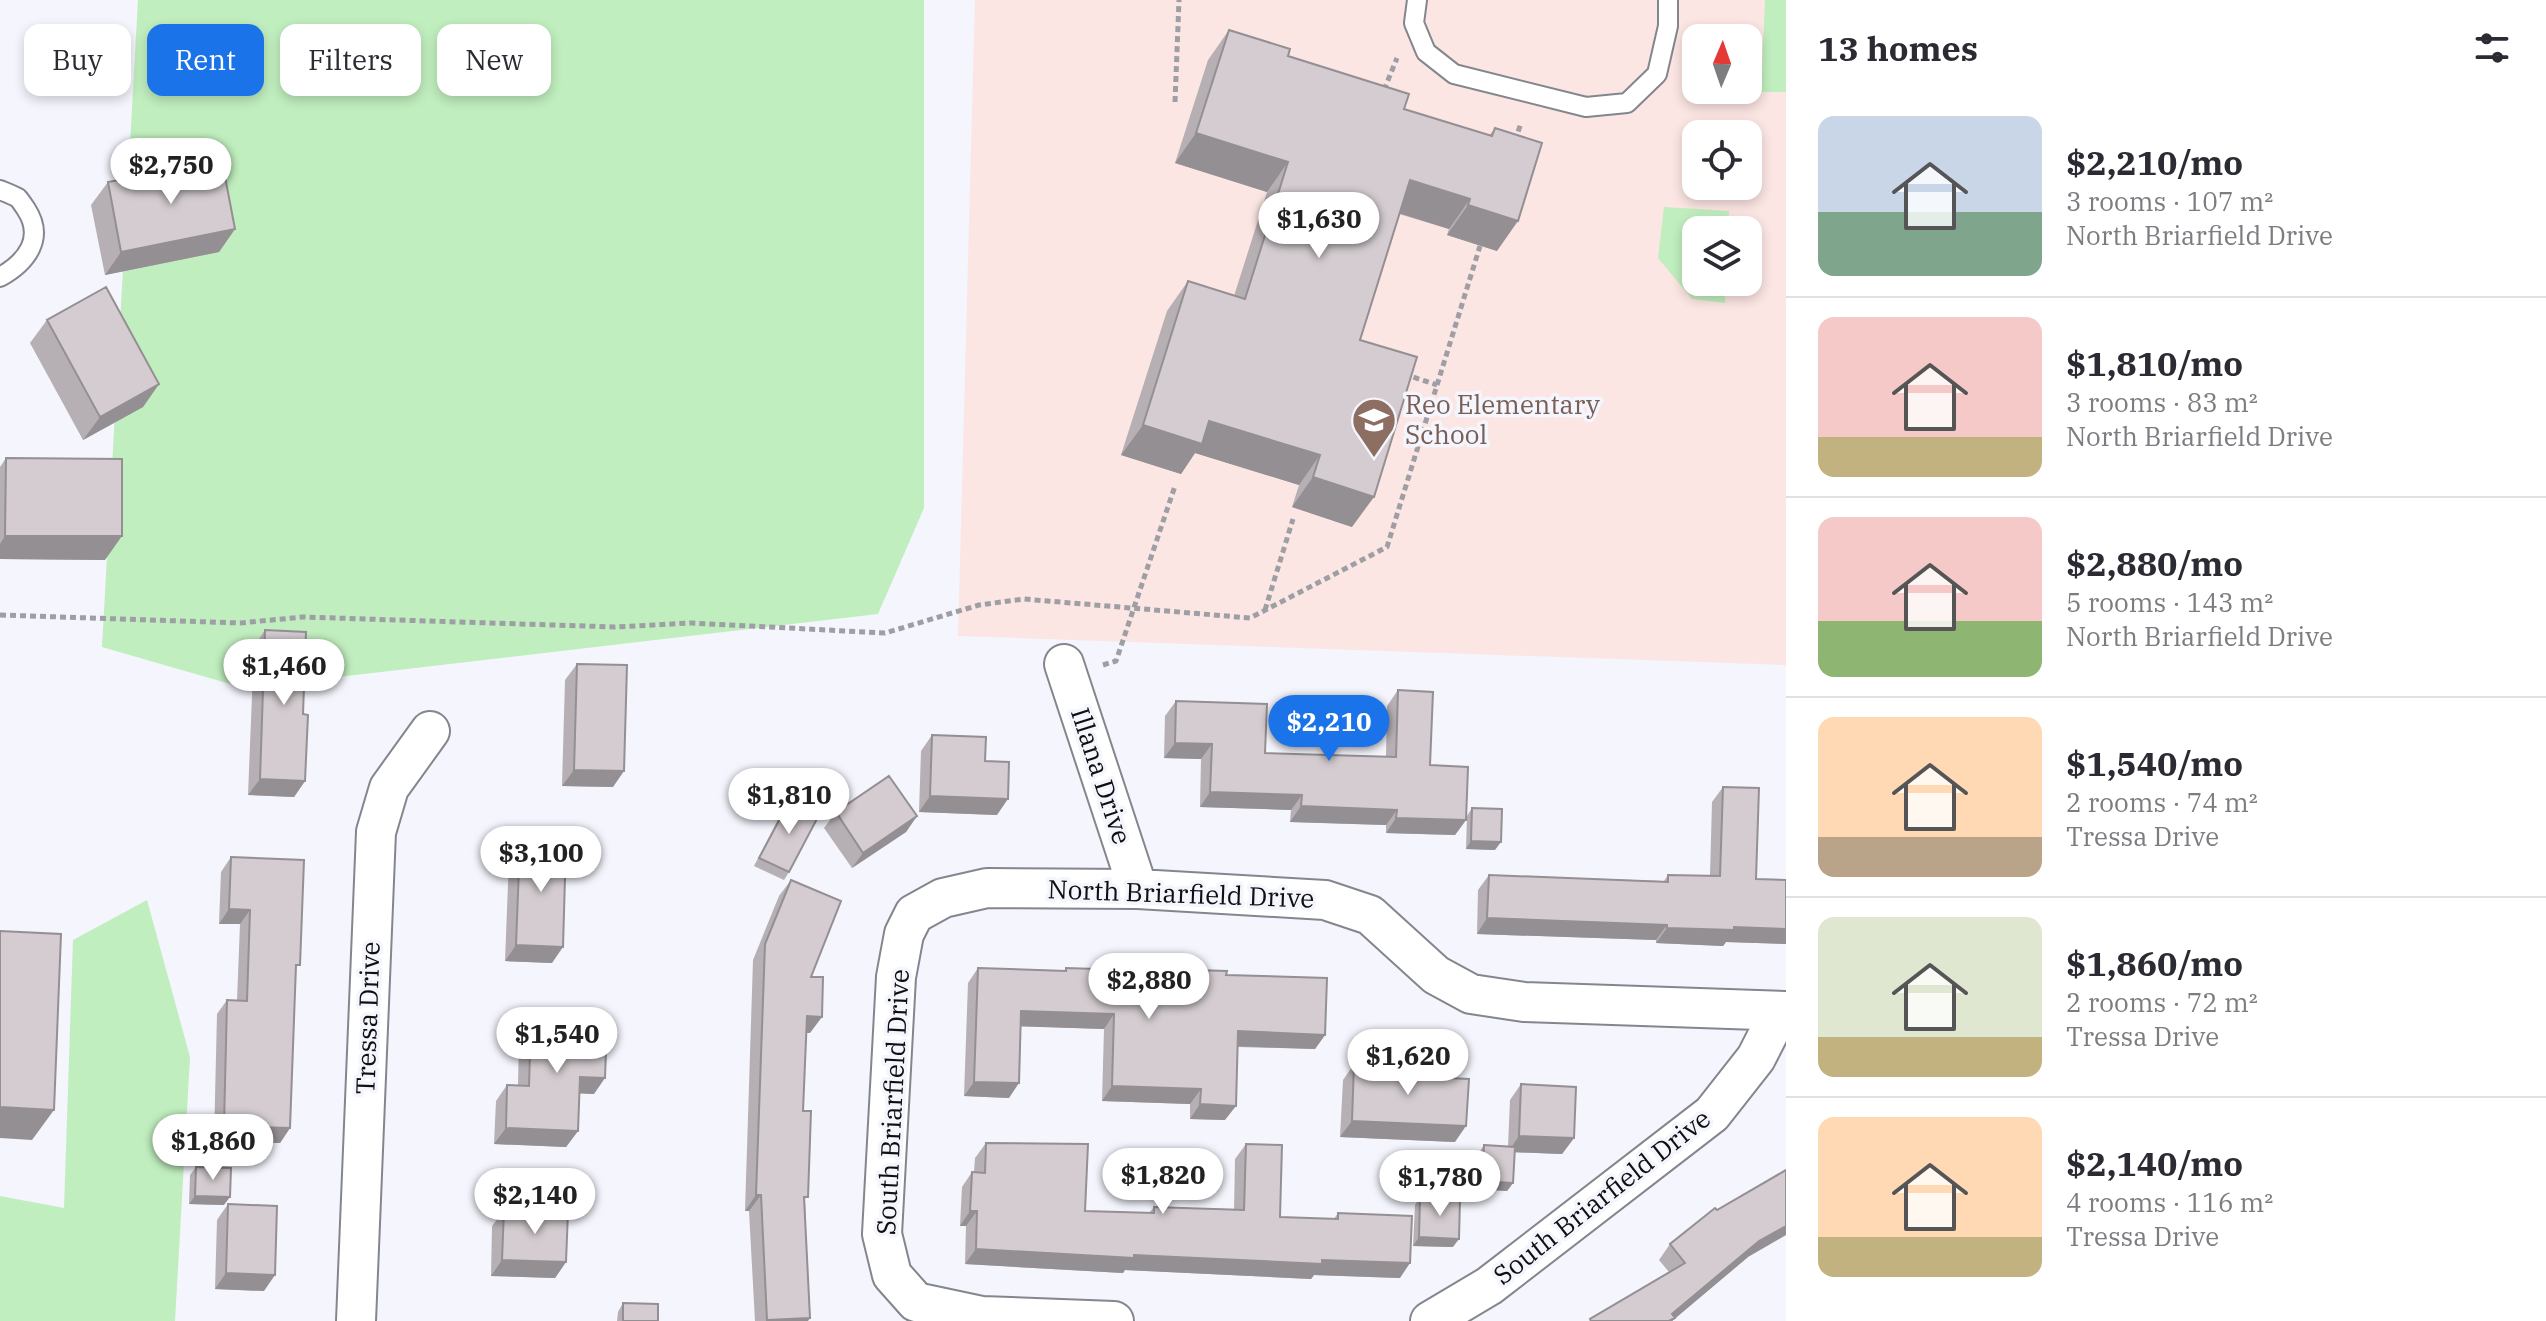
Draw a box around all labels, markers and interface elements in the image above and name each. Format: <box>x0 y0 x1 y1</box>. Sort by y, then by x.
chip: Buy <box>24 24 131 96</box>
chip: Rent <box>147 24 264 96</box>
chip: Filters <box>280 24 421 96</box>
chip: New <box>437 24 551 96</box>
north arrow <box>1682 24 1762 104</box>
map controls <box>1682 24 1762 296</box>
text: 13 homes <box>1818 26 1978 70</box>
icon: filters <box>2470 26 2514 70</box>
button: locate <box>1682 120 1762 200</box>
pin: $2,750 <box>106 138 236 206</box>
text: $2,210/mo <box>2066 140 2243 184</box>
text: $2,750 <box>128 147 214 181</box>
icon: home <box>1882 148 1978 244</box>
text: 3 rooms · 107 m² <box>2066 184 2273 218</box>
pin: $1,630 <box>1254 192 1384 260</box>
text: $1,630 <box>1276 201 1362 235</box>
button: layers <box>1682 216 1762 296</box>
text: North Briarfield Drive <box>2066 218 2333 252</box>
text: $1,810/mo <box>2066 341 2243 385</box>
icon: home <box>1882 349 1978 445</box>
text: 3 rooms · 83 m² <box>2066 385 2258 419</box>
place label: Reo Elementary School <box>1405 387 1600 451</box>
school or university icon: Reo Elementary School <box>1350 396 1398 459</box>
text: North Briarfield Drive <box>2066 419 2333 453</box>
text: $2,880/mo <box>2066 541 2243 585</box>
icon: home <box>1882 549 1978 645</box>
text: 5 rooms · 143 m² <box>2066 585 2273 619</box>
text: North Briarfield Drive <box>2066 619 2333 653</box>
pin: $1,460 <box>219 639 349 707</box>
text: $1,460 <box>241 648 327 682</box>
pin: $2,210 <box>1264 695 1394 763</box>
street label: Illana Drive <box>1064 703 1140 848</box>
text: $2,210 <box>1286 704 1372 738</box>
text: $1,540/mo <box>2066 741 2243 785</box>
icon: home <box>1882 749 1978 845</box>
pin: $1,810 <box>724 768 854 836</box>
text: $1,810 <box>746 777 832 811</box>
text: 2 rooms · 74 m² <box>2066 785 2258 819</box>
text: Tressa Drive <box>2066 819 2219 853</box>
pin: $3,100 <box>476 826 606 894</box>
text: $3,100 <box>498 835 584 869</box>
street label: North Briarfield Drive <box>1047 871 1315 915</box>
street label: Tressa Drive <box>347 941 387 1095</box>
text: $1,860/mo <box>2066 941 2243 985</box>
icon: home <box>1882 949 1978 1045</box>
pin: $2,880 <box>1084 953 1214 1021</box>
text: $2,880 <box>1106 962 1192 996</box>
street label: South Briarfield Drive <box>868 968 916 1236</box>
text: 2 rooms · 72 m² <box>2066 985 2258 1019</box>
pin: $1,540 <box>492 1007 622 1075</box>
text: $1,540 <box>514 1016 600 1050</box>
text: Tressa Drive <box>2066 1019 2219 1053</box>
pin: $1,620 <box>1343 1029 1473 1097</box>
text: $1,620 <box>1365 1038 1451 1072</box>
street label: South Briarfield Drive <box>1486 1101 1717 1292</box>
pin: $1,860 <box>148 1114 278 1182</box>
text: $1,860 <box>170 1123 256 1157</box>
text: $2,140/mo <box>2066 1141 2243 1185</box>
pin: $1,820 <box>1098 1148 1228 1216</box>
icon: home <box>1882 1149 1978 1245</box>
pin: $1,780 <box>1375 1150 1505 1218</box>
text: $1,820 <box>1120 1157 1206 1191</box>
text: $1,780 <box>1397 1159 1483 1193</box>
pin: $2,140 <box>470 1168 600 1236</box>
text: $2,140 <box>492 1177 578 1211</box>
text: 4 rooms · 116 m² <box>2066 1185 2273 1219</box>
text: Tressa Drive <box>2066 1219 2219 1253</box>

